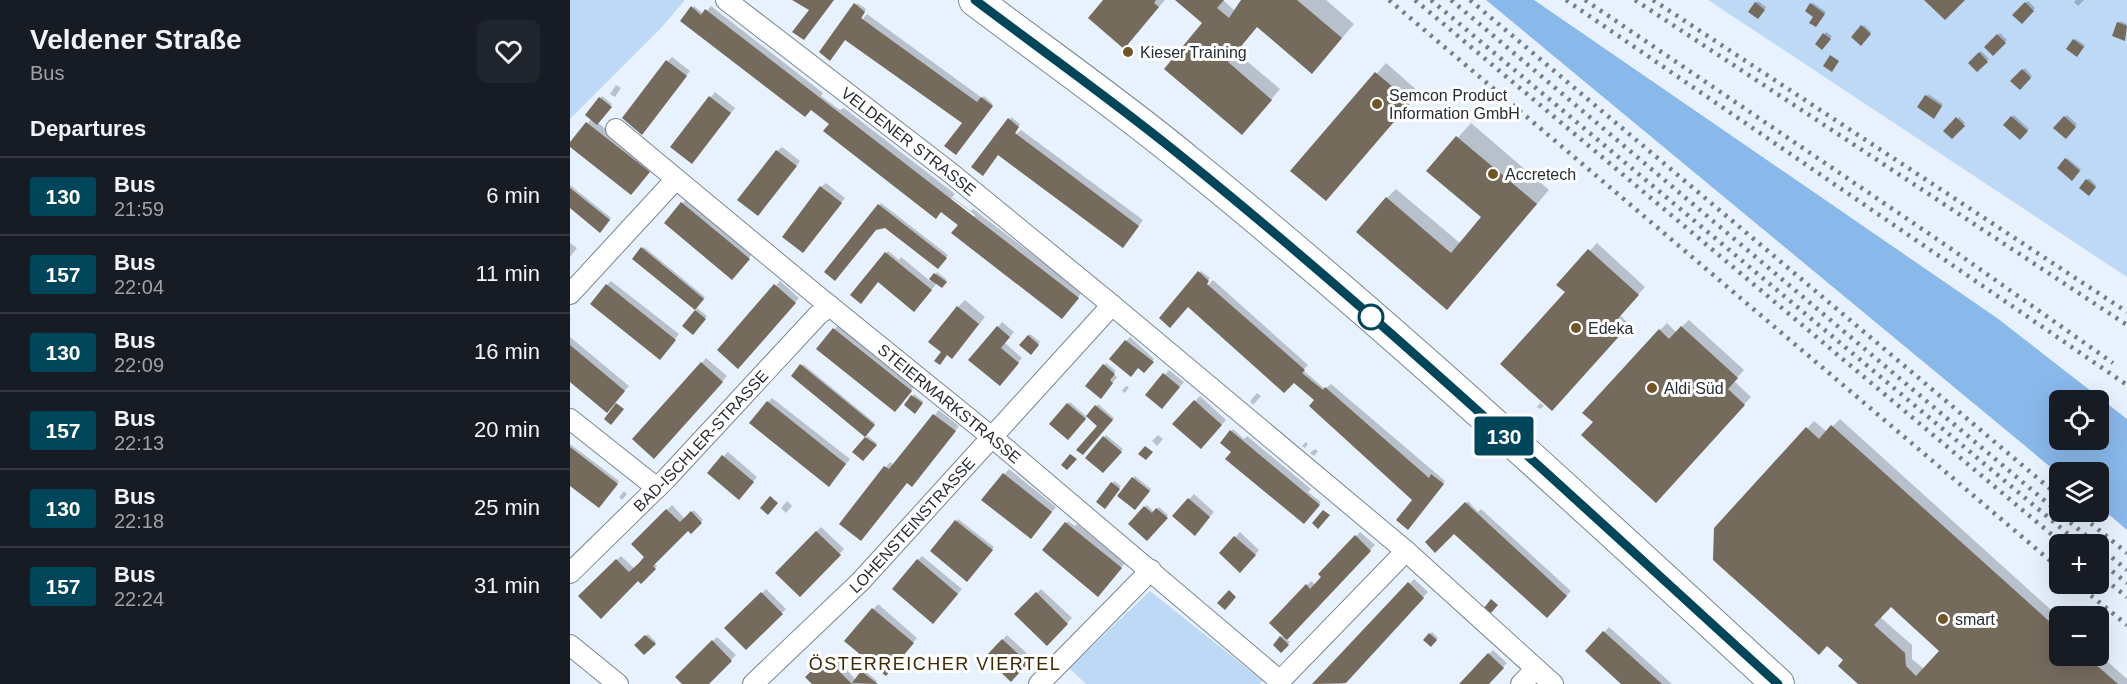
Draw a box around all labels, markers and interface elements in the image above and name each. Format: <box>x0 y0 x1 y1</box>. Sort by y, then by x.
button: heart <box>477 20 540 83</box>
text: Veldener Straße <box>30 24 242 55</box>
place label: Kieser Training <box>1140 44 1247 61</box>
marker: Kieser Training <box>1121 45 1135 59</box>
text: Bus <box>30 62 64 84</box>
street label: VELDENER STRASSE <box>838 84 979 199</box>
place label: Semcon Product Information GmbH <box>1389 87 1520 122</box>
marker: Semcon Product Information GmbH <box>1370 97 1384 111</box>
text: Departures <box>30 116 146 141</box>
place label: Accretech <box>1505 166 1576 183</box>
marker: Accretech <box>1486 167 1500 181</box>
text: Bus <box>114 172 156 197</box>
text: 6 min <box>486 183 540 208</box>
text: 130 <box>45 185 81 208</box>
text: 21:59 <box>114 198 164 220</box>
text: Bus <box>114 250 156 275</box>
text: 11 min <box>476 261 540 286</box>
text: 157 <box>45 263 81 286</box>
text: 22:04 <box>114 276 164 298</box>
unlabelled marker <box>1358 304 1384 330</box>
place label: Edeka <box>1588 320 1633 337</box>
marker: Edeka <box>1569 321 1583 335</box>
text: Bus <box>114 328 156 353</box>
text: 16 min <box>474 339 540 364</box>
street label: STEIERMARKSTRASSE <box>875 340 1024 466</box>
text: 130 <box>45 341 81 364</box>
text: 22:09 <box>114 354 164 376</box>
street label: BAD-ISCHLER-STRASSE <box>630 367 771 515</box>
place label: Aldi Süd <box>1664 380 1724 397</box>
marker: Aldi Süd <box>1645 381 1659 395</box>
map controls <box>2049 390 2109 666</box>
button: locate <box>2049 390 2109 450</box>
text: Bus <box>114 406 156 431</box>
line badge: 130 <box>1470 416 1538 456</box>
text: 20 min <box>474 417 540 442</box>
text: 157 <box>45 419 81 442</box>
text: 130 <box>1486 425 1522 448</box>
text: 22:13 <box>114 432 164 454</box>
street label: LOHENSTEINSTRASSE <box>846 454 978 596</box>
button: layers <box>2049 462 2109 522</box>
text: Bus <box>114 484 156 509</box>
text: 25 min <box>474 495 540 520</box>
text: 130 <box>45 497 81 520</box>
text: 22:18 <box>114 510 164 532</box>
button: + <box>2049 534 2109 594</box>
text: Bus <box>114 562 156 587</box>
text: 31 min <box>474 573 540 598</box>
text: 157 <box>45 575 81 598</box>
text: 22:24 <box>114 588 164 610</box>
button: − <box>2049 606 2109 666</box>
place label: smart <box>1955 611 1996 628</box>
marker: smart <box>1936 612 1950 626</box>
district label: ÖSTERREICHER VIERTEL <box>809 654 1061 674</box>

